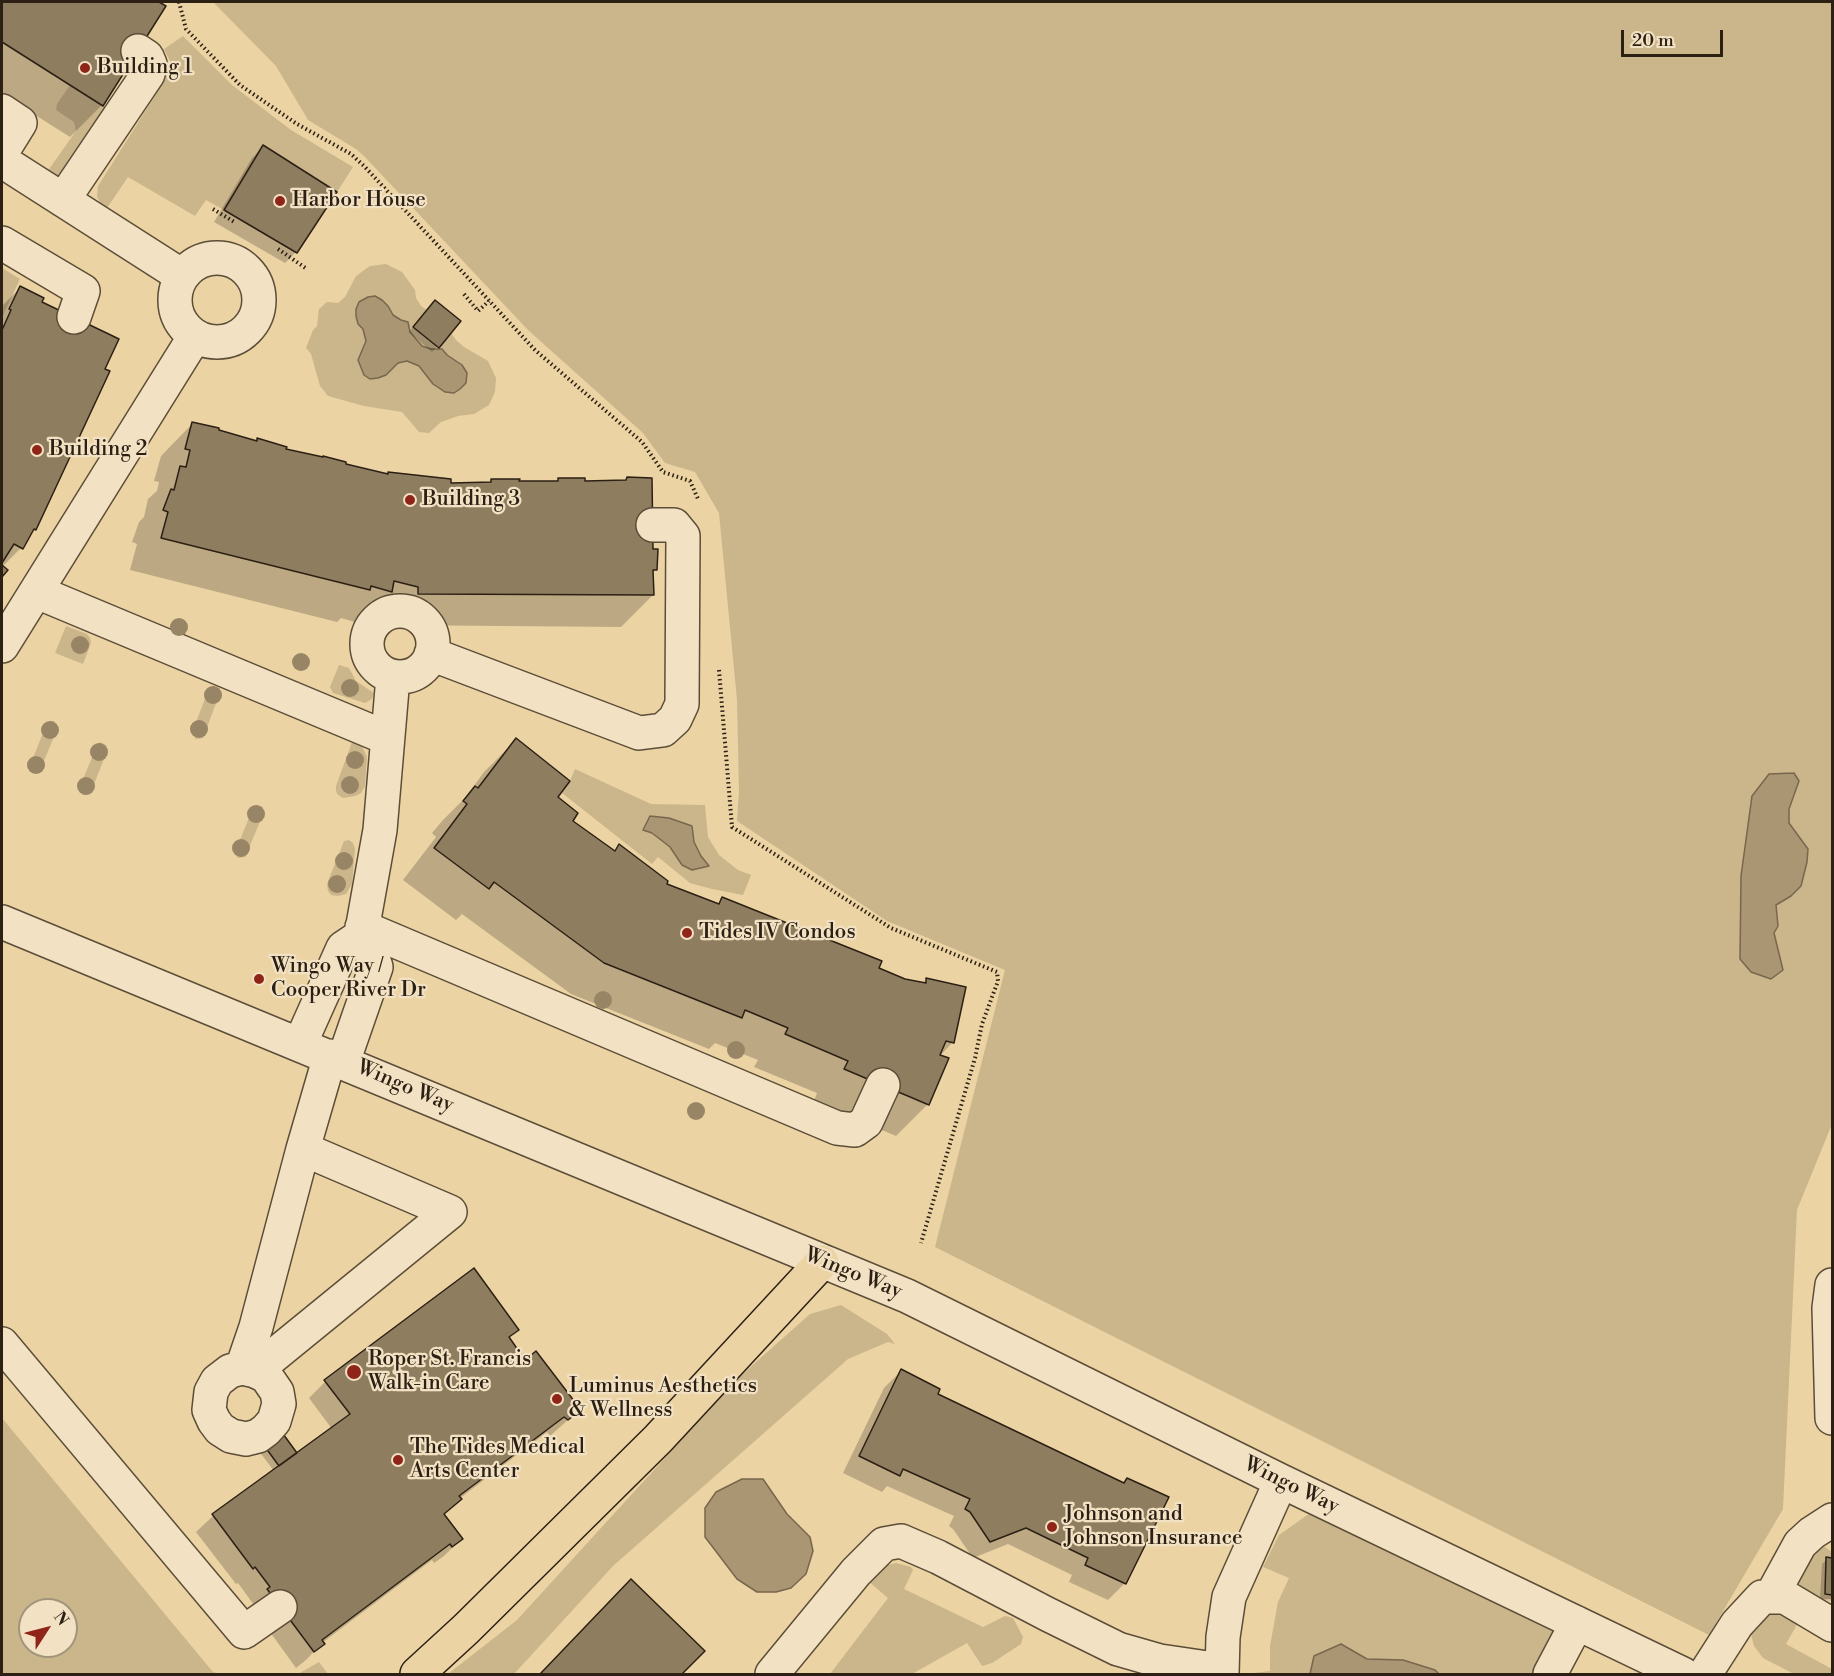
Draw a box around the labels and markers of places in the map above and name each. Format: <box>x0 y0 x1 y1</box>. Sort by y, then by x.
place label: Building 1 <box>97 55 193 81</box>
marker: Building 1 <box>78 61 92 75</box>
place label: Harbor House <box>292 188 426 214</box>
marker: Harbor House <box>273 194 287 208</box>
place label: Building 2 <box>49 437 147 463</box>
marker: Building 2 <box>30 443 44 457</box>
place label: Building 3 <box>422 487 520 513</box>
marker: Building 3 <box>403 493 417 507</box>
place label: Tides IV Condos <box>699 920 856 946</box>
marker: Tides IV Condos <box>680 926 694 940</box>
place label: Wingo Way / Cooper River Dr <box>271 954 426 1004</box>
marker: Wingo Way / Cooper River Dr <box>252 972 266 986</box>
place label: Roper St. Francis Walk-in Care <box>368 1347 531 1397</box>
marker: Roper St. Francis Walk-in Care <box>345 1363 363 1381</box>
place label: Luminus Aesthetics & Wellness <box>569 1374 757 1424</box>
marker: Luminus Aesthetics & Wellness <box>550 1392 564 1406</box>
place label: The Tides Medical Arts Center <box>410 1435 585 1485</box>
marker: The Tides Medical Arts Center <box>391 1453 405 1467</box>
place label: Johnson and Johnson Insurance <box>1064 1502 1243 1552</box>
marker: Johnson and Johnson Insurance <box>1045 1520 1059 1534</box>

